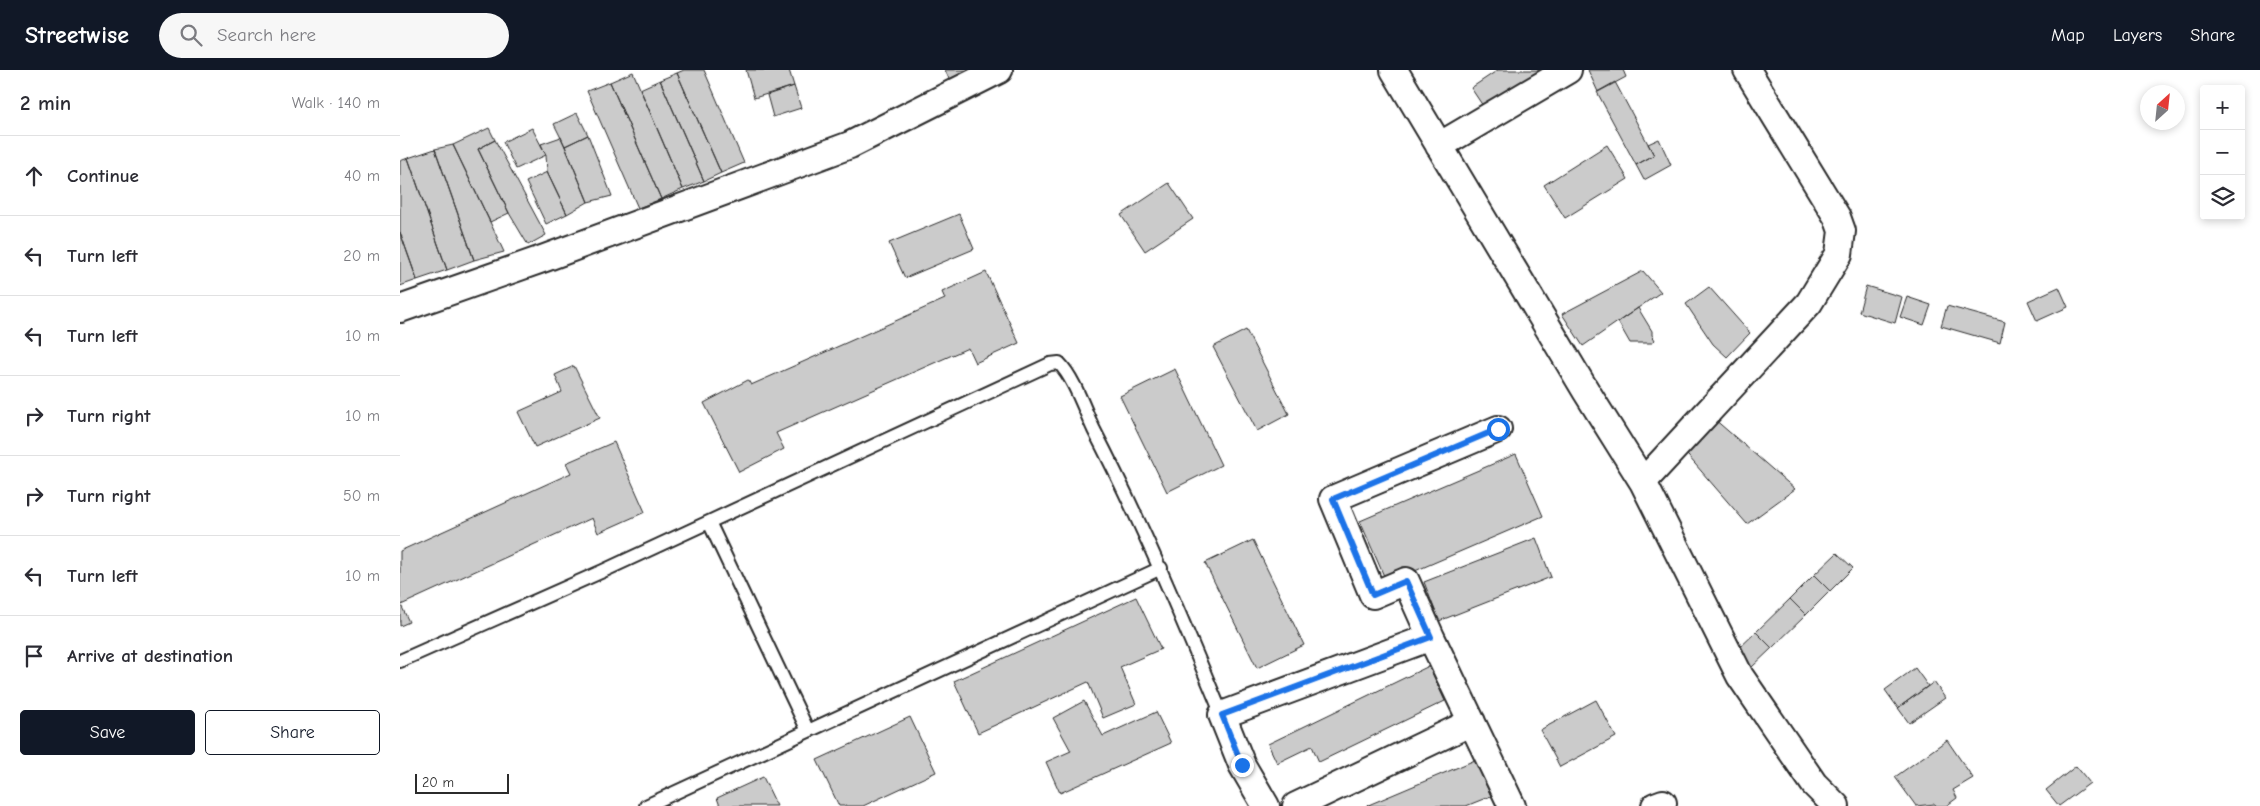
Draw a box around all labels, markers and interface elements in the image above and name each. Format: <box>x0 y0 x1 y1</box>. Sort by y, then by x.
search box <box>159 13 509 58</box>
text: Streetwise <box>25 21 129 49</box>
icon: search <box>177 21 205 49</box>
text: Search here <box>217 24 316 46</box>
text: Map <box>2051 25 2085 46</box>
text: Layers <box>2113 25 2162 46</box>
text: Share <box>2190 25 2235 46</box>
north arrow <box>2140 85 2185 130</box>
map controls <box>2200 85 2245 220</box>
button: + <box>2200 85 2245 130</box>
text: 2 min <box>20 91 71 115</box>
text: Walk · 140 m <box>292 94 380 112</box>
button: − <box>2200 130 2245 175</box>
icon: ahead <box>20 162 48 190</box>
text: Continue <box>67 165 139 187</box>
text: 40 m <box>344 167 380 185</box>
button: layers <box>2200 175 2245 220</box>
icon: left <box>20 242 48 270</box>
text: Turn left <box>67 245 138 267</box>
text: 20 m <box>343 247 380 265</box>
icon: left <box>20 322 48 350</box>
text: Turn left <box>67 325 138 347</box>
text: 10 m <box>345 327 380 345</box>
icon: right <box>20 402 48 430</box>
text: Turn right <box>67 405 151 427</box>
text: 10 m <box>345 407 380 425</box>
route start <box>1487 418 1510 441</box>
icon: right <box>20 482 48 510</box>
text: Turn right <box>67 485 151 507</box>
text: 50 m <box>343 487 380 505</box>
icon: left <box>20 562 48 590</box>
text: Turn left <box>67 565 138 587</box>
text: 10 m <box>345 567 380 585</box>
icon: arrive <box>20 642 48 670</box>
text: Arrive at destination <box>67 645 233 667</box>
button: Save <box>20 710 195 755</box>
button: Share <box>205 710 380 755</box>
route end <box>1231 754 1254 777</box>
scale bar <box>415 771 509 794</box>
text: 20 m <box>422 774 454 791</box>

